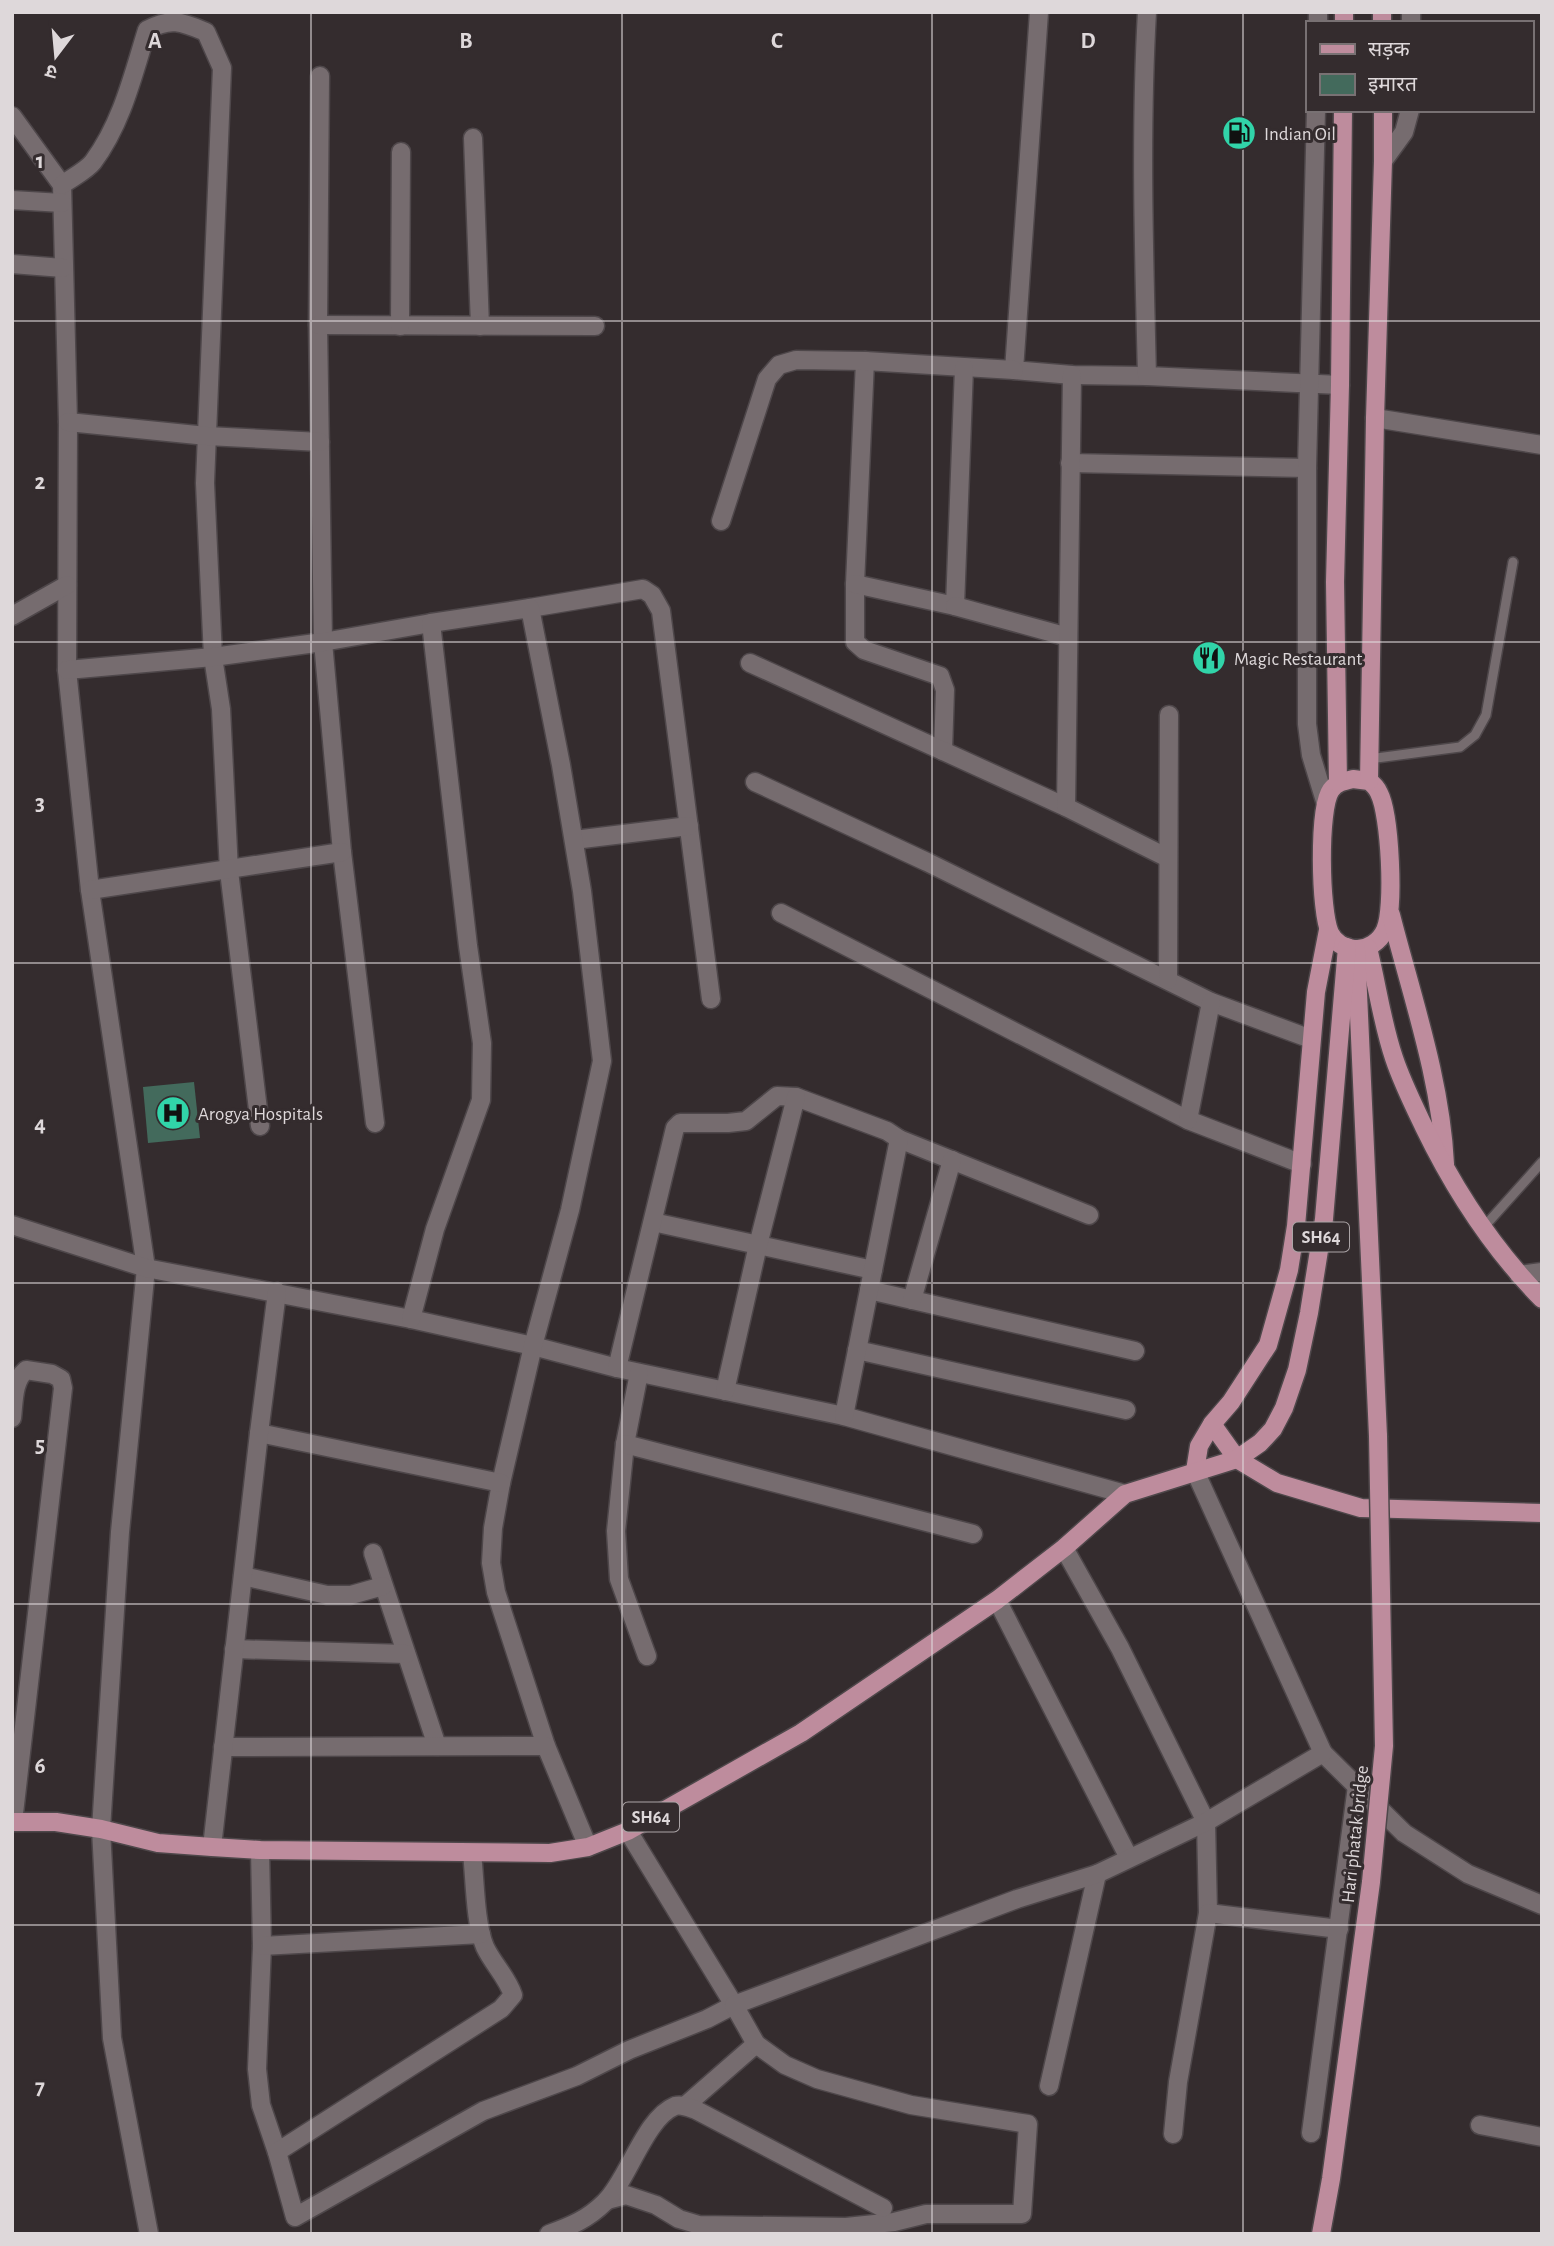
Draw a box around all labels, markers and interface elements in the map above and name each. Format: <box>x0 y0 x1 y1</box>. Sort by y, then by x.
north arrow <box>21 21 91 91</box>
legend <box>1306 21 1533 112</box>
text: A <box>148 30 162 53</box>
text: B <box>459 30 473 53</box>
text: C <box>771 30 783 53</box>
text: D <box>1080 30 1096 53</box>
text: सड़क <box>1368 39 1410 60</box>
text: उ <box>43 60 60 82</box>
text: इमारत <box>1368 74 1418 95</box>
fuel station icon: Indian Oil <box>1220 114 1258 152</box>
place label: Indian Oil <box>1264 125 1336 144</box>
text: 1 <box>36 150 44 173</box>
text: 2 <box>35 471 46 494</box>
restaurant icon: Magic Restaurant <box>1190 639 1228 677</box>
place label: Magic Restaurant <box>1234 650 1362 669</box>
text: 3 <box>35 792 45 815</box>
hospital icon: Arogya Hospitals <box>154 1094 192 1132</box>
place label: Arogya Hospitals <box>198 1105 323 1124</box>
text: 4 <box>34 1113 46 1136</box>
road number: SH64 <box>1293 1222 1349 1252</box>
text: 5 <box>35 1434 45 1457</box>
text: 6 <box>34 1755 46 1778</box>
street label: Hari phatak bridge <box>1339 1764 1372 1904</box>
road number: SH64 <box>623 1802 679 1831</box>
text: 7 <box>35 2076 45 2099</box>

